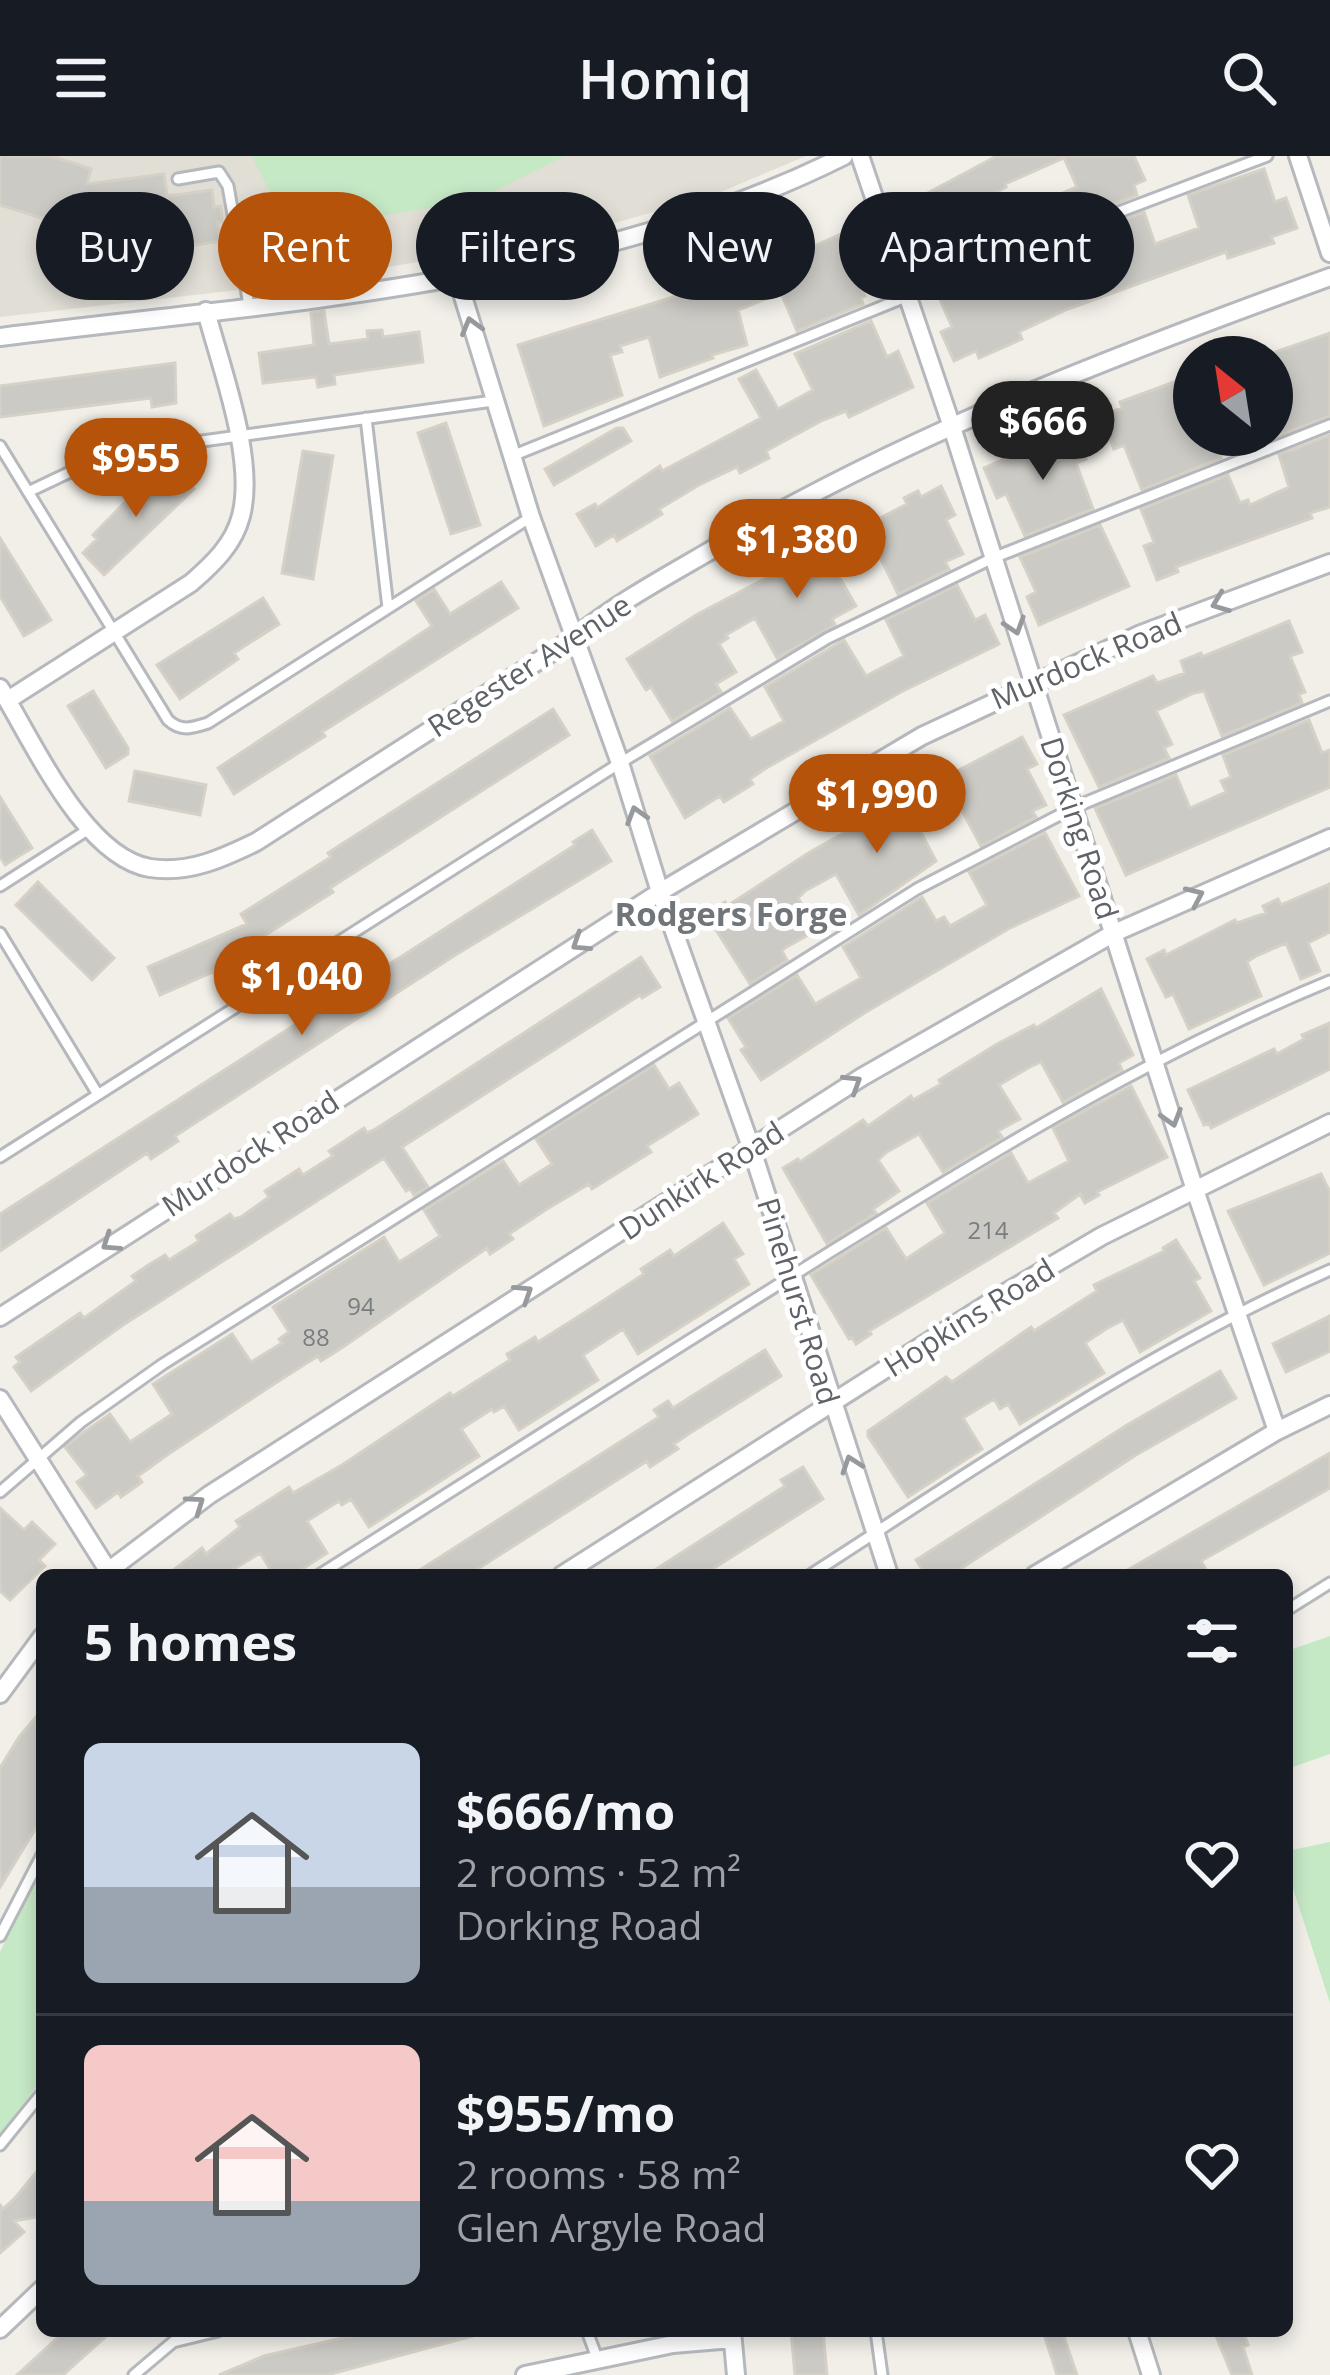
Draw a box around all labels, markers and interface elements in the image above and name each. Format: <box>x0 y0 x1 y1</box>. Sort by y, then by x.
text: Homiq <box>578 41 752 115</box>
icon: menu <box>48 45 114 111</box>
icon: search <box>1216 45 1282 111</box>
chip: Buy <box>36 192 194 300</box>
chip: Rent <box>218 192 392 300</box>
chip: Filters <box>416 192 619 300</box>
chip: New <box>643 192 815 300</box>
chip: Apartment <box>839 192 1134 300</box>
one-way arrow <box>460 316 485 337</box>
north arrow <box>1173 336 1293 456</box>
map controls <box>1173 336 1293 456</box>
pin: $666 <box>972 381 1114 483</box>
text: $666 <box>998 393 1088 446</box>
pin: $955 <box>65 418 207 520</box>
text: $955 <box>91 430 181 483</box>
pin: $1,380 <box>699 499 895 601</box>
text: $1,380 <box>736 511 858 564</box>
street label: Regester Avenue <box>419 584 639 746</box>
one-way arrow <box>1211 588 1232 613</box>
street label: Murdock Road <box>984 601 1188 719</box>
one-way arrow <box>1001 615 1026 636</box>
street label: Dorking Road <box>1031 732 1129 924</box>
pin: $1,990 <box>779 754 975 856</box>
text: $1,990 <box>816 766 938 819</box>
one-way arrow <box>625 805 650 826</box>
one-way arrow <box>1182 887 1204 911</box>
district label: Rodgers Forge <box>615 891 847 936</box>
one-way arrow <box>572 928 594 950</box>
pin: $1,040 <box>204 936 400 1038</box>
text: $1,040 <box>241 948 363 1001</box>
one-way arrow <box>839 1075 861 1097</box>
street label: Murdock Road <box>153 1080 347 1226</box>
one-way arrow <box>1158 1107 1183 1128</box>
street label: Dunkirk Road <box>610 1111 792 1249</box>
street label: Pinehurst Road <box>748 1193 850 1409</box>
house number: 214 <box>967 1213 1009 1246</box>
one-way arrow <box>102 1229 124 1251</box>
street label: Hopkins Road <box>876 1248 1062 1386</box>
one-way arrow <box>510 1285 532 1307</box>
house number: 94 <box>347 1289 375 1322</box>
house number: 88 <box>302 1320 330 1353</box>
one-way arrow <box>841 1455 865 1476</box>
one-way arrow <box>183 1496 205 1518</box>
text: 5 homes <box>84 1606 297 1676</box>
icon: filters <box>1179 1608 1245 1674</box>
text: $666/mo <box>456 1775 675 1845</box>
icon: home <box>180 1791 324 1935</box>
icon: heart <box>1179 1830 1245 1896</box>
text: 2 rooms · 52 m² <box>456 1845 741 1898</box>
text: Dorking Road <box>456 1898 702 1951</box>
text: $955/mo <box>456 2077 675 2147</box>
icon: home <box>180 2093 324 2237</box>
icon: heart <box>1179 2132 1245 2198</box>
text: 2 rooms · 58 m² <box>456 2147 741 2200</box>
text: Glen Argyle Road <box>456 2200 766 2253</box>

